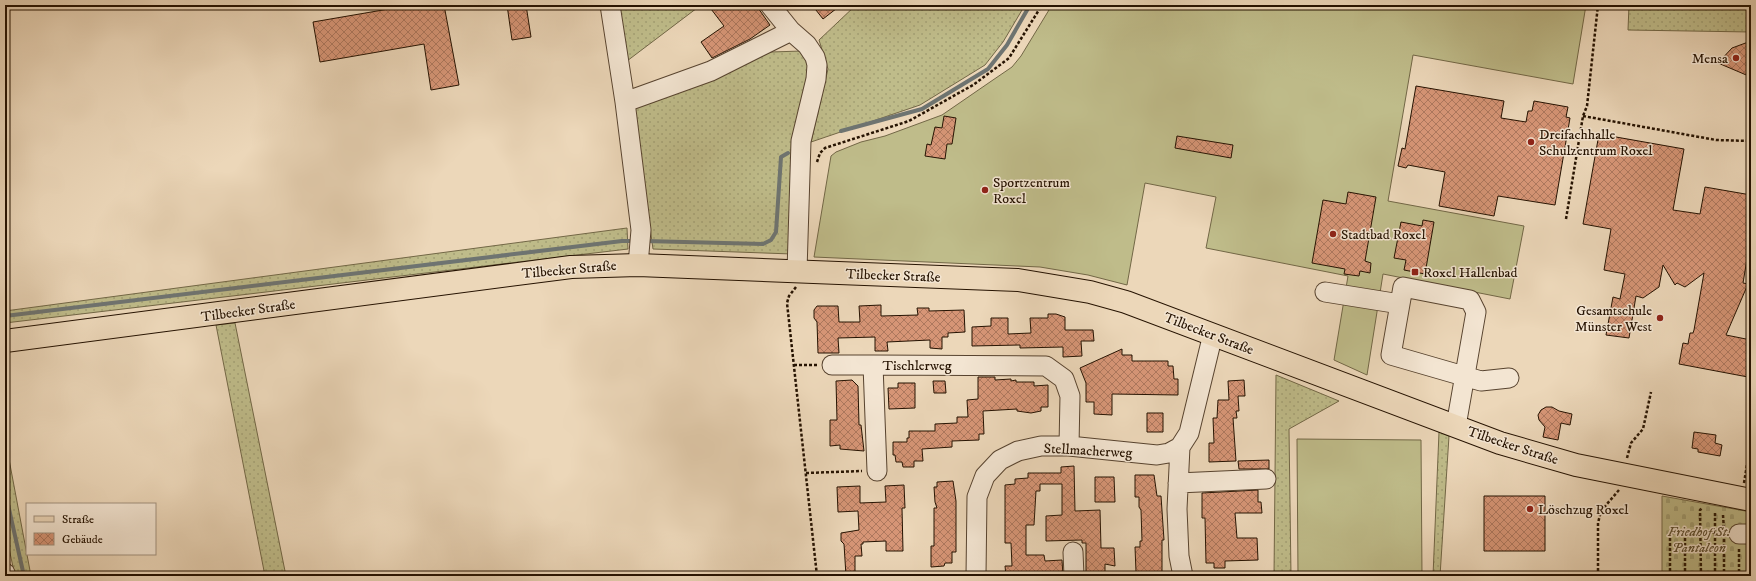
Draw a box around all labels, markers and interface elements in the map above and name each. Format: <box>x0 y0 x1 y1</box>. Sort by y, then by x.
place label: Mensa <box>1692 50 1728 68</box>
marker: Mensa <box>1731 53 1741 63</box>
place label: Dreifachhalle Schulzentrum Roxel <box>1539 126 1653 160</box>
marker: Dreifachhalle Schulzentrum Roxel <box>1526 137 1536 147</box>
place label: Sportzentrum Roxel <box>993 174 1070 208</box>
marker: Sportzentrum Roxel <box>980 185 990 195</box>
place label: Stadtbad Roxel <box>1341 226 1426 244</box>
marker: Stadtbad Roxel <box>1328 229 1338 239</box>
street label: Tilbecker Straße <box>521 257 617 283</box>
place label: Roxel Hallenbad <box>1423 264 1518 282</box>
street label: Tilbecker Straße <box>845 265 941 287</box>
marker: Roxel Hallenbad <box>1410 267 1420 277</box>
street label: Tilbecker Straße <box>200 295 297 326</box>
place label: Gesamtschule Münster West <box>1575 302 1653 336</box>
street label: Tilbecker Straße <box>1161 309 1256 359</box>
marker: Gesamtschule Münster West <box>1655 313 1665 323</box>
street label: Tischlerweg <box>882 357 952 375</box>
street label: Tilbecker Straße <box>1465 423 1561 469</box>
street label: Stellmacherweg <box>1043 440 1133 462</box>
place label: Löschzug Roxel <box>1538 501 1629 519</box>
legend <box>26 503 156 555</box>
marker: Löschzug Roxel <box>1525 504 1535 514</box>
text: Straße <box>62 512 94 527</box>
park label: Friedhof St. Pantaleon <box>1668 523 1730 557</box>
text: Gebäude <box>62 532 103 547</box>

